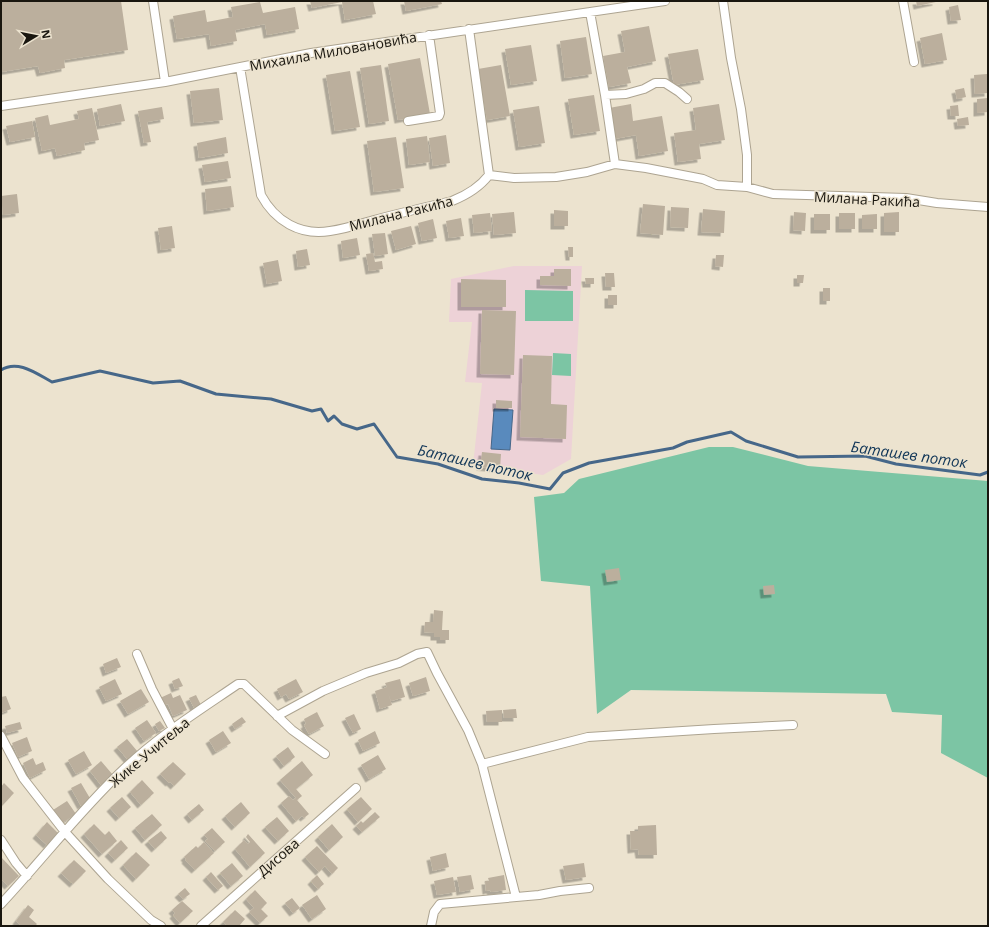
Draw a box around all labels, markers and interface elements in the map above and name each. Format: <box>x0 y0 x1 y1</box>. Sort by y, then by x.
north arrow <box>16 16 56 56</box>
street label: Михаила Миловановића <box>248 27 418 75</box>
text: N <box>38 28 55 40</box>
street label: Милана Ракића <box>813 187 921 211</box>
street label: Милана Ракића <box>347 191 455 235</box>
water label: Баташев поток <box>850 436 969 472</box>
water label: Баташев поток <box>416 439 535 485</box>
street label: Жике Учитеља <box>105 713 193 791</box>
street label: Дисова <box>253 834 303 880</box>

